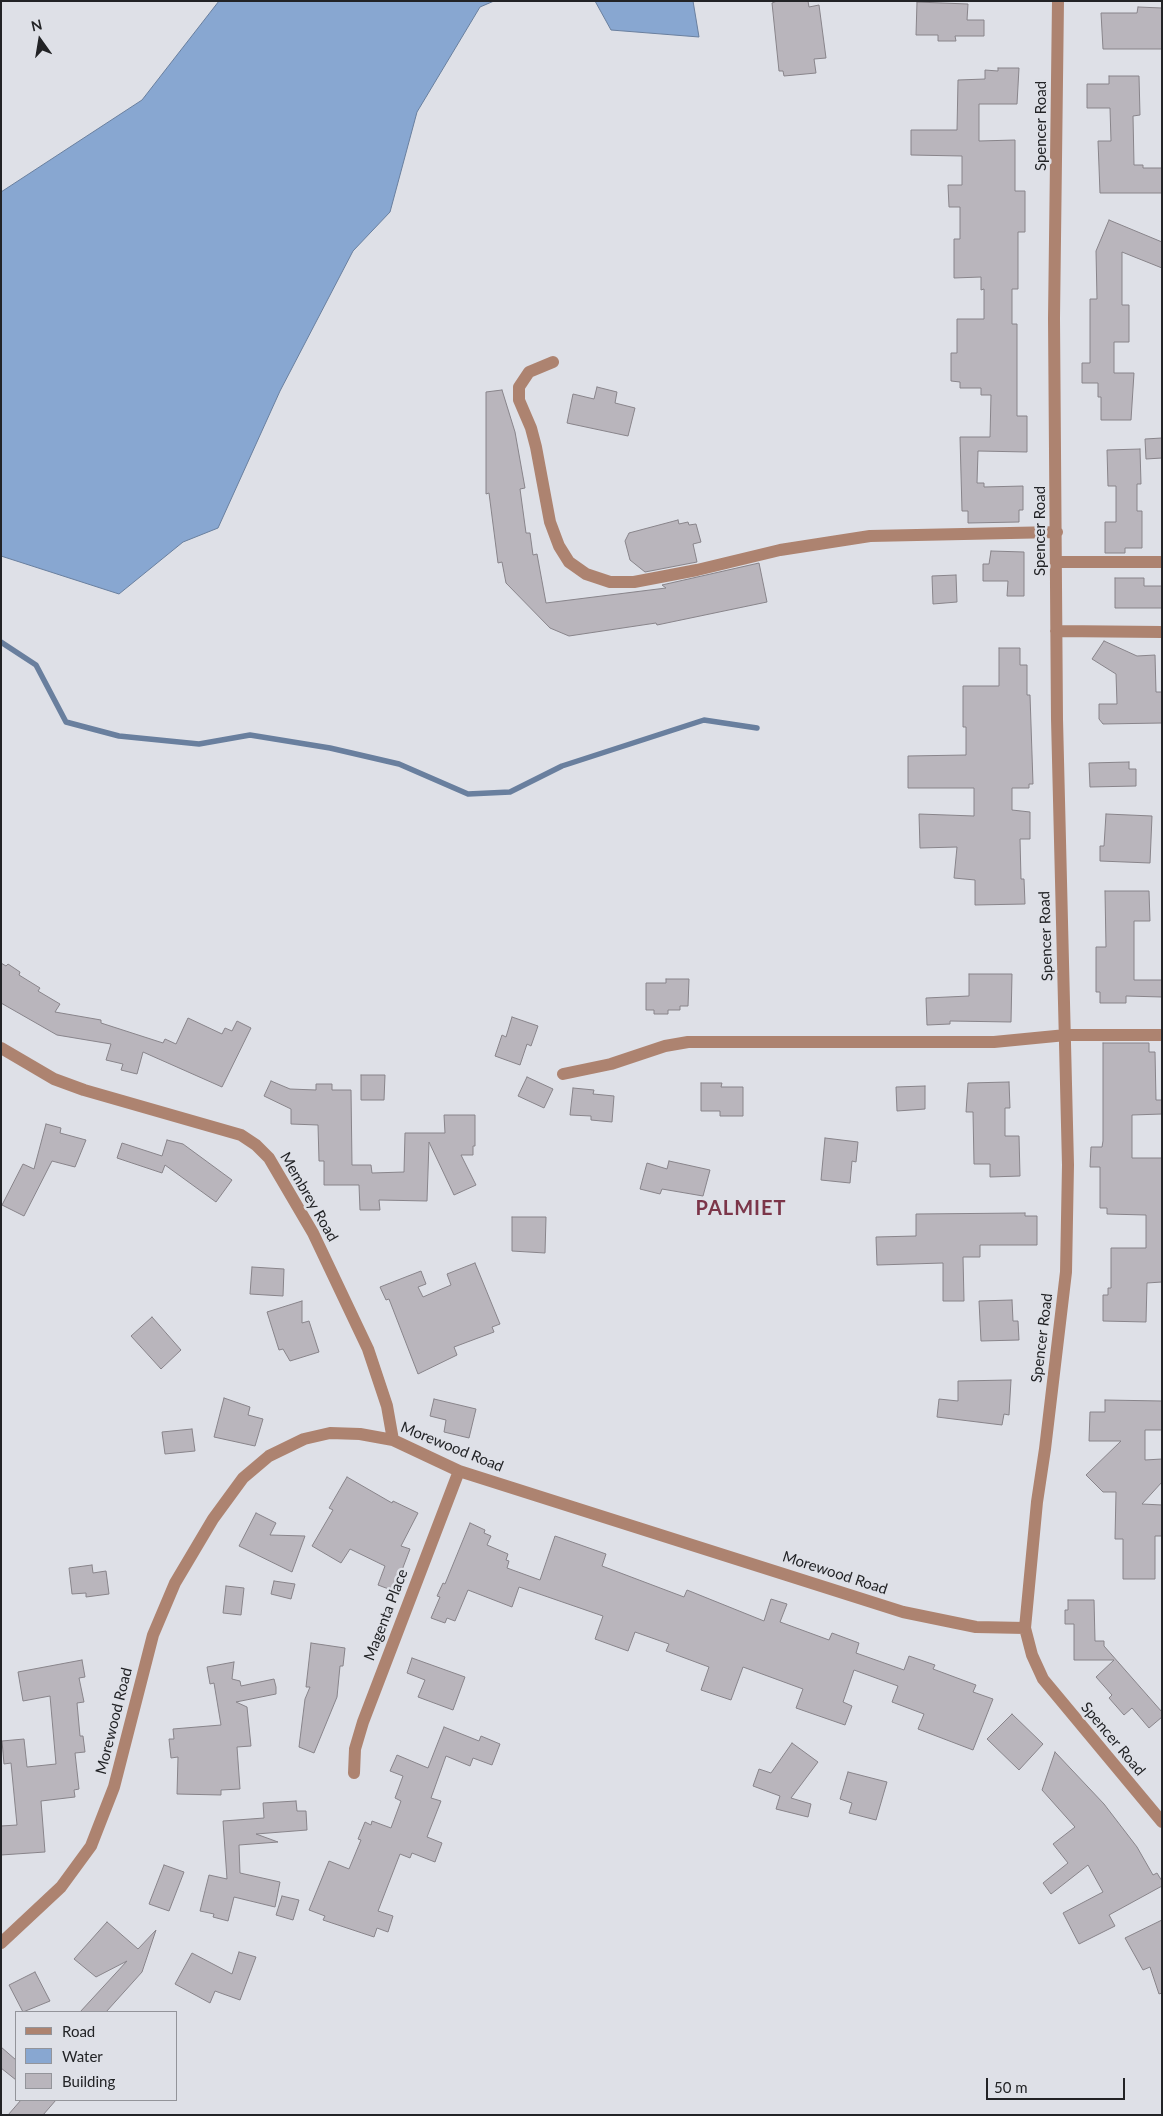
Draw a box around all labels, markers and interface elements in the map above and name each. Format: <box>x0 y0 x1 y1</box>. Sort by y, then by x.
north arrow <box>15 15 65 65</box>
text: N <box>29 15 44 34</box>
street label: Spencer Road <box>1032 81 1050 171</box>
street label: Spencer Road <box>1031 486 1049 576</box>
street label: Spencer Road <box>1035 891 1057 981</box>
street label: Membrey Road <box>276 1149 342 1245</box>
district label: PALMIET <box>695 1197 787 1221</box>
street label: Spencer Road <box>1028 1292 1056 1384</box>
street label: Morewood Road <box>398 1418 506 1476</box>
street label: Morewood Road <box>780 1548 890 1598</box>
street label: Magenta Place <box>360 1567 412 1663</box>
street label: Morewood Road <box>92 1666 136 1776</box>
street label: Spencer Road <box>1077 1699 1149 1779</box>
legend <box>15 2011 178 2101</box>
text: Road <box>62 2022 95 2040</box>
text: Water <box>62 2047 103 2065</box>
scale bar <box>988 2068 1127 2100</box>
text: Building <box>62 2072 115 2090</box>
text: 50 m <box>994 2078 1028 2096</box>

